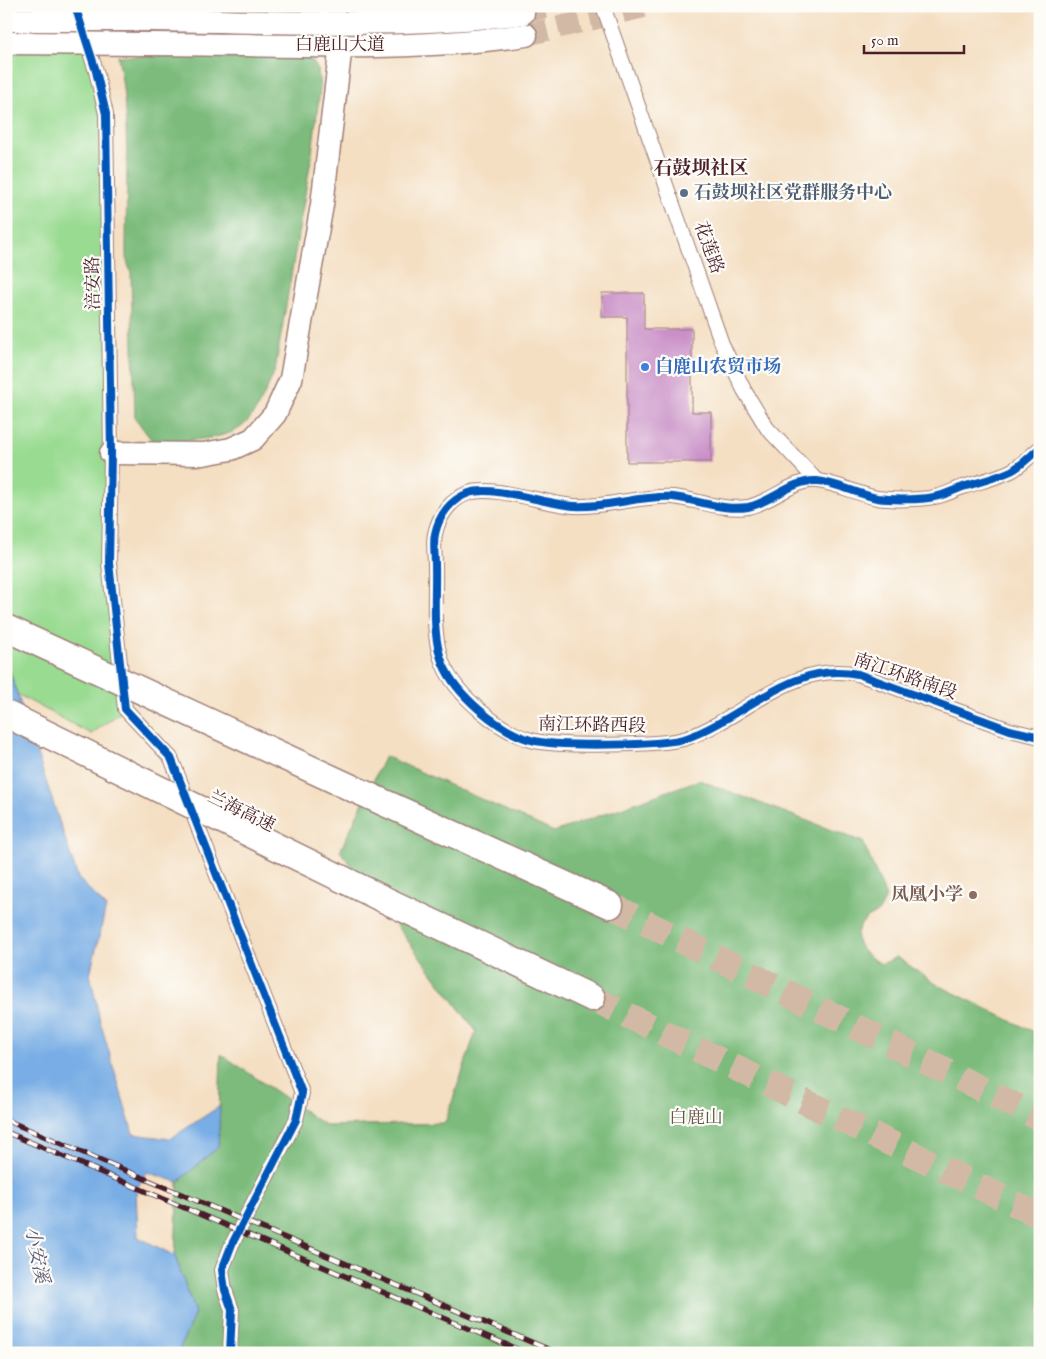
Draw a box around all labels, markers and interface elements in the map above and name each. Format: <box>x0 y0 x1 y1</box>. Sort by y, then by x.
scale bar <box>864 22 964 54</box>
text: 50 m <box>871 31 899 50</box>
street label: 白鹿山大道 <box>295 34 385 57</box>
district label: 石鼓坝社区 <box>653 157 749 181</box>
place label: 石鼓坝社区党群服务中心 <box>694 182 892 205</box>
marker: 石鼓坝社区党群服务中心 <box>678 187 690 199</box>
street label: 花莲路 <box>688 219 728 277</box>
street label: 涪安路 <box>82 256 106 310</box>
place label: 白鹿山农贸市场 <box>655 356 781 379</box>
marker: 白鹿山农贸市场 <box>639 361 651 373</box>
street label: 南江环路南段 <box>850 649 960 705</box>
street label: 南江环路西段 <box>538 714 646 738</box>
street label: 兰海高速 <box>204 786 278 838</box>
place label: 凤凰小学 <box>891 884 963 907</box>
marker: 凤凰小学 <box>967 889 979 901</box>
park label: 白鹿山 <box>669 1107 723 1130</box>
water label: 小安溪 <box>19 1225 54 1287</box>

